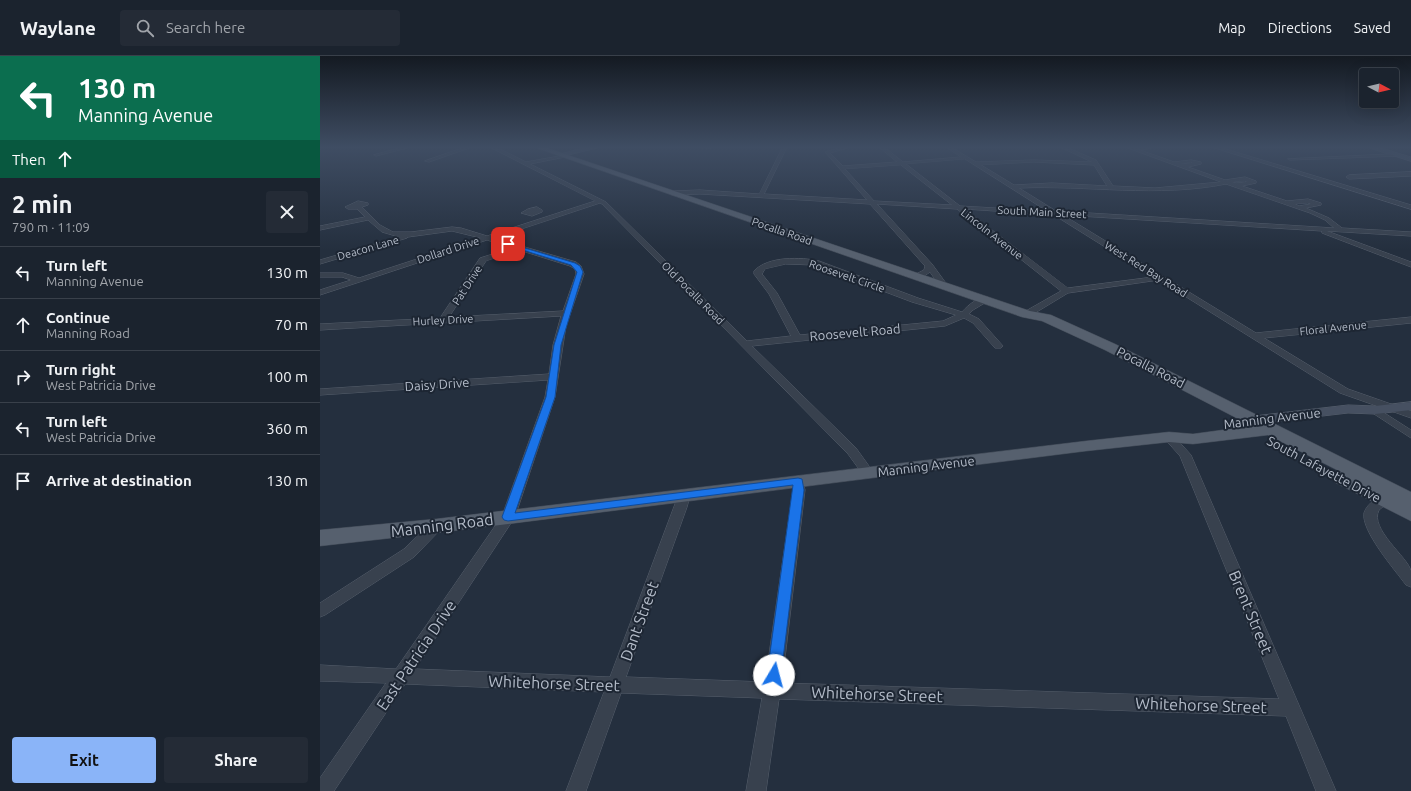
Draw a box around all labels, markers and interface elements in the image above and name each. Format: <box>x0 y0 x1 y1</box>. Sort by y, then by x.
search box <box>120 10 400 46</box>
text: Waylane <box>20 17 96 39</box>
icon: search <box>134 17 156 39</box>
text: Search here <box>166 19 245 36</box>
text: Map <box>1218 20 1246 36</box>
text: Directions <box>1268 20 1332 36</box>
text: Saved <box>1354 20 1391 36</box>
north arrow <box>1359 68 1399 108</box>
map controls <box>1359 68 1399 108</box>
icon: left <box>12 72 64 124</box>
text: 130 m <box>78 72 156 103</box>
text: Manning Avenue <box>78 105 213 125</box>
icon: ahead <box>54 148 76 170</box>
text: Then <box>12 151 46 168</box>
text: 2 min <box>12 191 73 218</box>
button: close <box>266 191 308 233</box>
street label: South Main Street <box>997 204 1087 220</box>
street label: Lincoln Avenue <box>959 206 1025 262</box>
street label: Pocalla Road <box>750 215 814 247</box>
text: 790 m · 11:09 <box>12 220 90 234</box>
pin <box>491 227 525 261</box>
street label: Deacon Lane <box>336 233 400 263</box>
icon: arrive <box>497 233 519 255</box>
street label: Dollard Drive <box>415 234 481 266</box>
street label: West Red Bay Road <box>1102 239 1190 299</box>
text: Turn left <box>46 257 107 274</box>
street label: Roosevelt Circle <box>808 257 886 295</box>
street label: Old Pocalla Road <box>659 259 727 327</box>
icon: left <box>12 262 34 284</box>
street label: Pat Drive <box>450 263 484 307</box>
text: 130 m <box>266 264 308 281</box>
text: Manning Avenue <box>46 274 144 288</box>
text: Continue <box>46 309 110 326</box>
street label: Hurley Drive <box>412 312 474 328</box>
icon: ahead <box>12 314 34 336</box>
text: 70 m <box>275 316 308 333</box>
street label: Floral Avenue <box>1299 319 1367 337</box>
street label: Roosevelt Road <box>809 321 901 343</box>
text: Manning Road <box>46 326 130 340</box>
street label: Pocalla Road <box>1115 344 1187 390</box>
text: Turn right <box>46 361 116 378</box>
icon: right <box>12 366 34 388</box>
text: 100 m <box>266 368 308 385</box>
street label: Daisy Drive <box>404 375 470 393</box>
text: West Patricia Drive <box>46 378 156 392</box>
street label: Manning Avenue <box>1223 405 1321 431</box>
text: Turn left <box>46 413 107 430</box>
icon: left <box>12 418 34 440</box>
text: 360 m <box>266 420 308 437</box>
text: West Patricia Drive <box>46 430 156 444</box>
street label: South Lafayette Drive <box>1265 433 1383 505</box>
street label: Manning Avenue <box>877 453 975 479</box>
icon: arrive <box>12 470 34 492</box>
text: Arrive at destination <box>46 472 192 489</box>
text: 130 m <box>266 472 308 489</box>
street label: Manning Road <box>390 510 494 540</box>
street label: Brent Street <box>1225 568 1277 657</box>
street label: Dant Street <box>616 578 662 663</box>
street label: East Patricia Drive <box>372 596 460 714</box>
position arrow <box>753 654 795 696</box>
street label: Whitehorse Street <box>488 672 621 694</box>
street label: Whitehorse Street <box>811 683 944 705</box>
street label: Whitehorse Street <box>1135 694 1268 716</box>
button: Exit <box>12 737 156 783</box>
button: Share <box>164 737 308 783</box>

